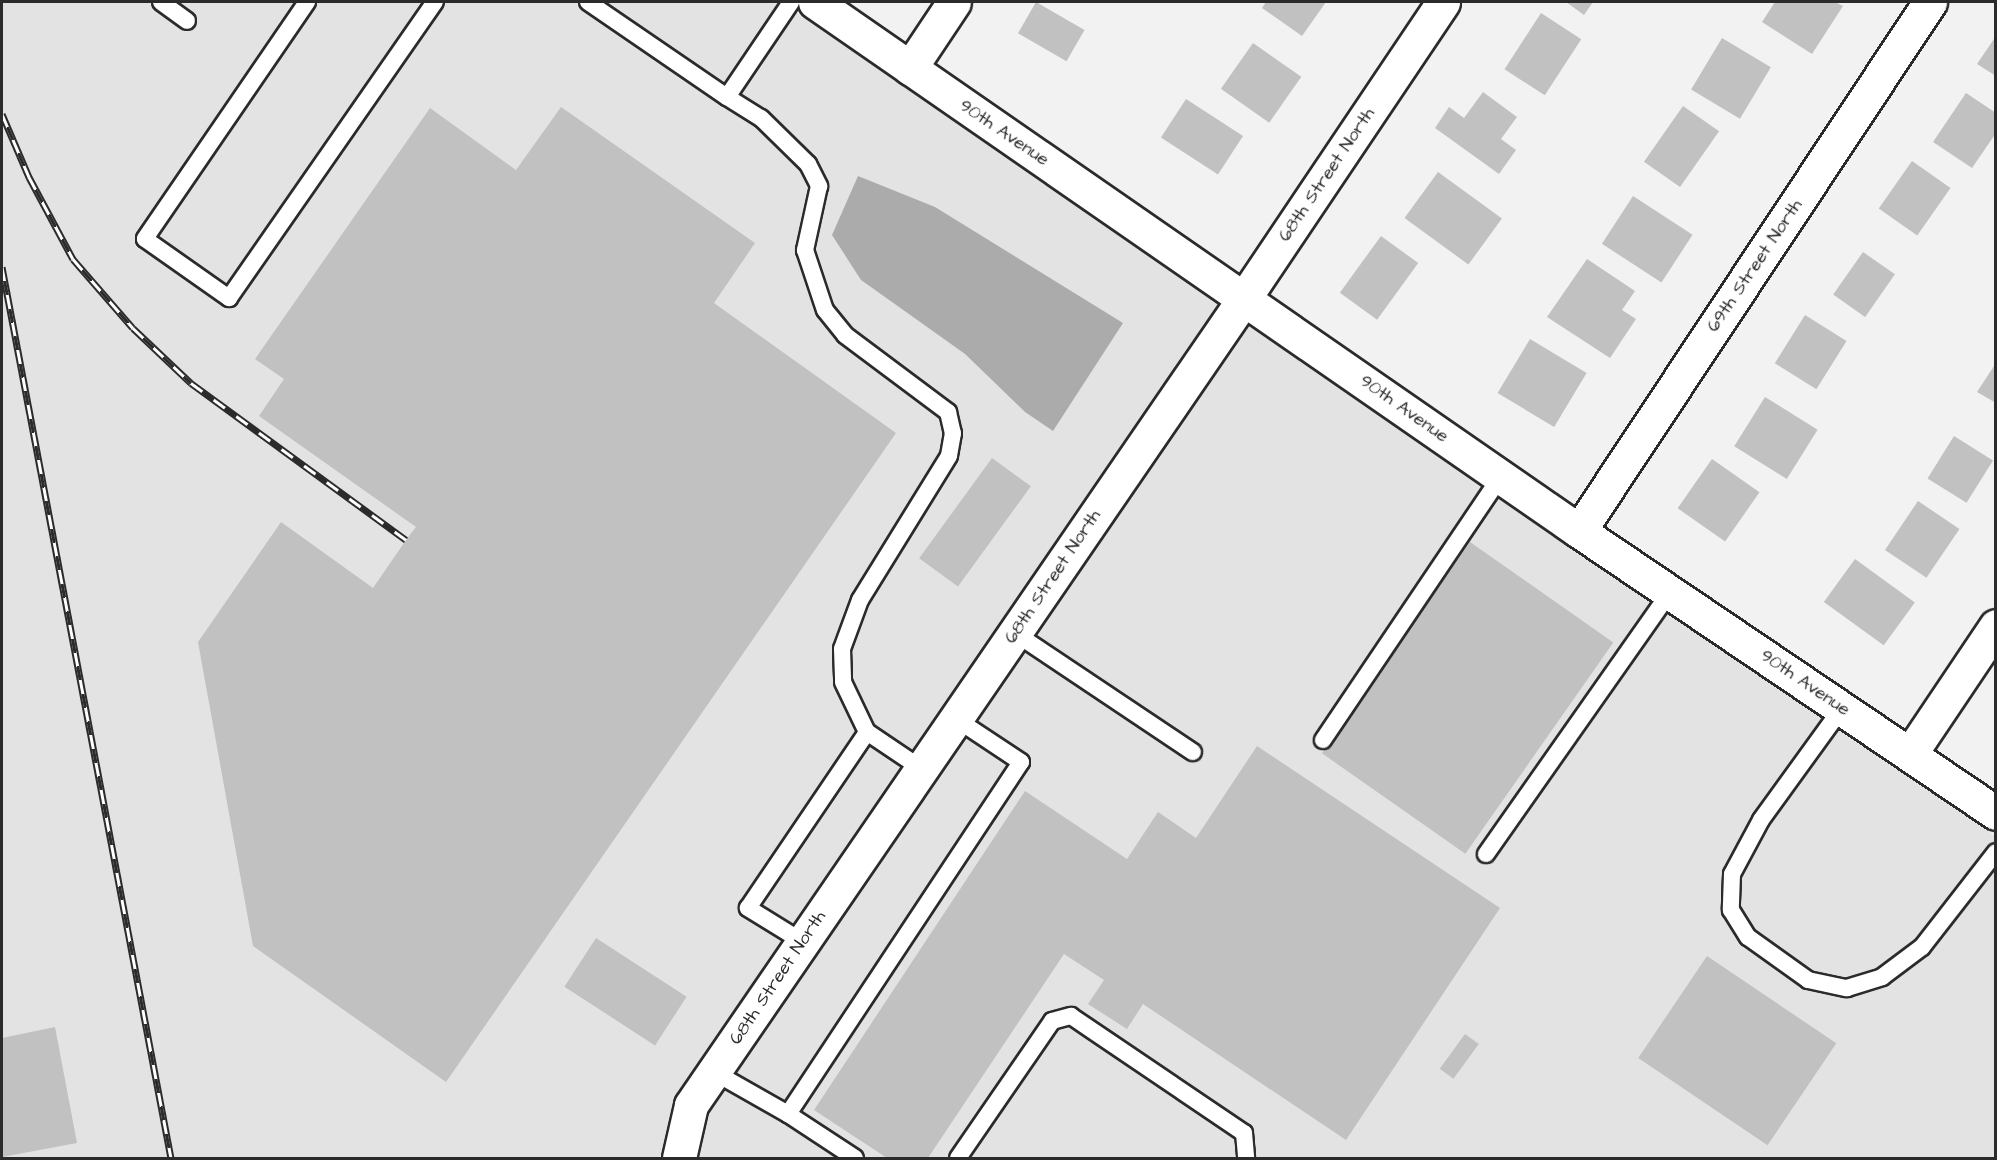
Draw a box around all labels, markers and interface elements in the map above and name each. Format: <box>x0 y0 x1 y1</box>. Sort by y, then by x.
street label: 90th Avenue <box>955 95 1053 171</box>
street label: 68th Street North <box>1274 104 1380 246</box>
street label: 69th Street North <box>1703 196 1807 336</box>
street label: 90th Avenue <box>1355 370 1453 448</box>
street label: 68th Street North <box>1000 506 1106 648</box>
street label: 90th Avenue <box>1756 645 1854 721</box>
street label: 68th Street North <box>725 907 831 1049</box>

